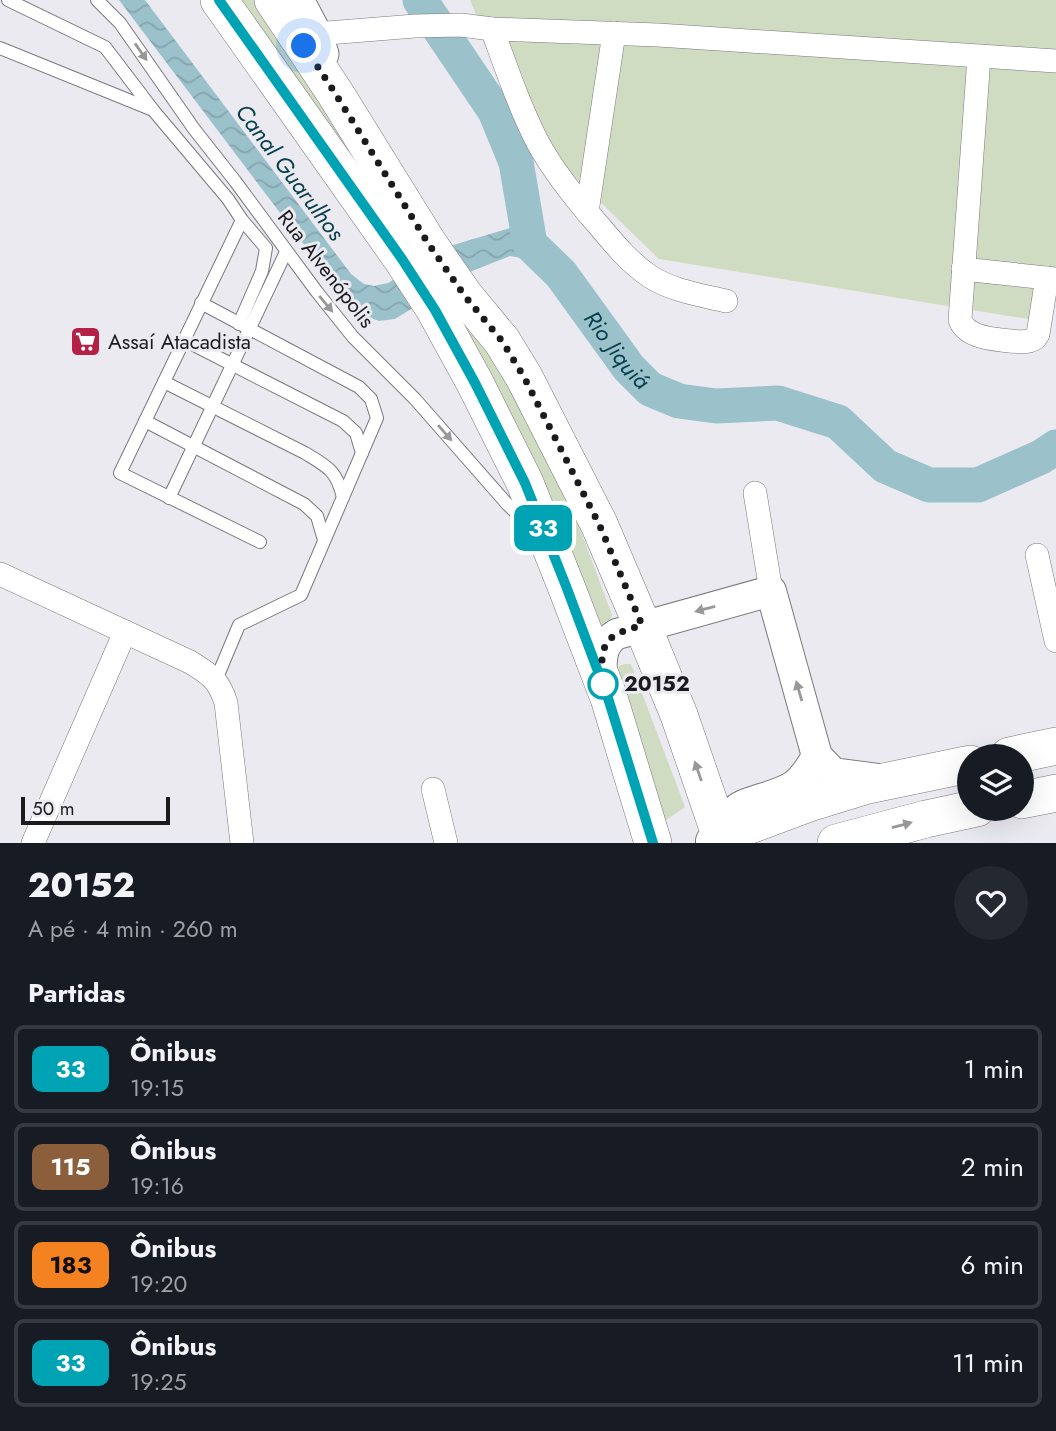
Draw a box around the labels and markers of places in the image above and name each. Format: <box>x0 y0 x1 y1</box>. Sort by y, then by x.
supermarket icon: Assaí Atacadista <box>68 325 102 359</box>
place label: Assaí Atacadista <box>108 327 251 357</box>
marker: 20152 <box>588 669 618 699</box>
place label: 20152 <box>624 669 690 699</box>

